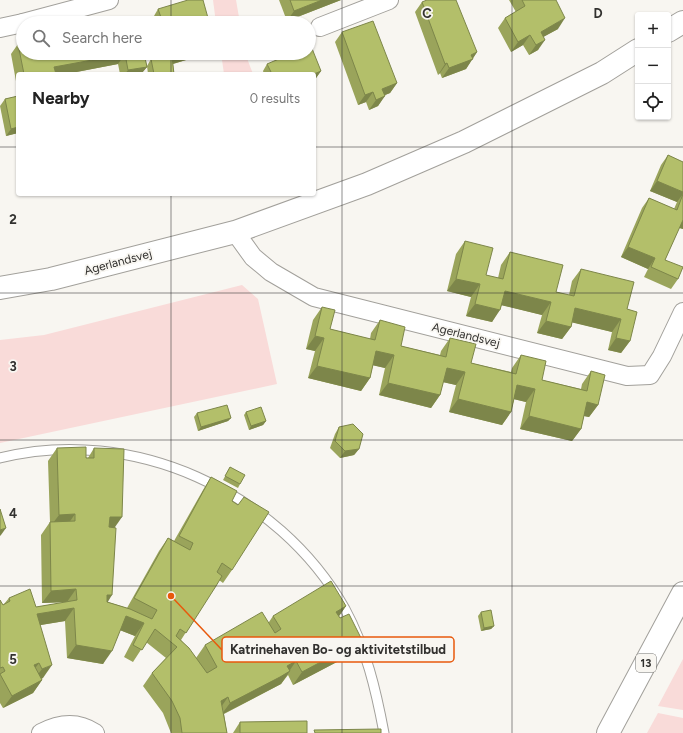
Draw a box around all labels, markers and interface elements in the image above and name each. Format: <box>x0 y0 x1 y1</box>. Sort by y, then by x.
text: C <box>422 6 432 21</box>
text: D <box>593 6 603 21</box>
map controls <box>635 12 671 120</box>
button: + <box>635 12 671 48</box>
search box <box>16 16 316 60</box>
icon: search <box>30 27 52 49</box>
text: Search here <box>62 29 142 47</box>
button: − <box>635 48 671 84</box>
button: locate <box>635 84 671 120</box>
text: Nearby <box>32 88 90 108</box>
text: 0 results <box>250 91 300 106</box>
text: 2 <box>9 212 17 227</box>
street label: Agerlandsvej <box>83 246 153 278</box>
street label: Agerlandsvej <box>431 320 501 350</box>
text: 3 <box>9 359 17 374</box>
text: 4 <box>9 506 17 521</box>
callout: Katrinehaven Bo- og aktivitetstilbud <box>222 637 454 662</box>
text: Katrinehaven Bo- og aktivitetstilbud <box>230 642 446 657</box>
text: 5 <box>9 652 17 667</box>
road number: 13 <box>636 654 656 672</box>

